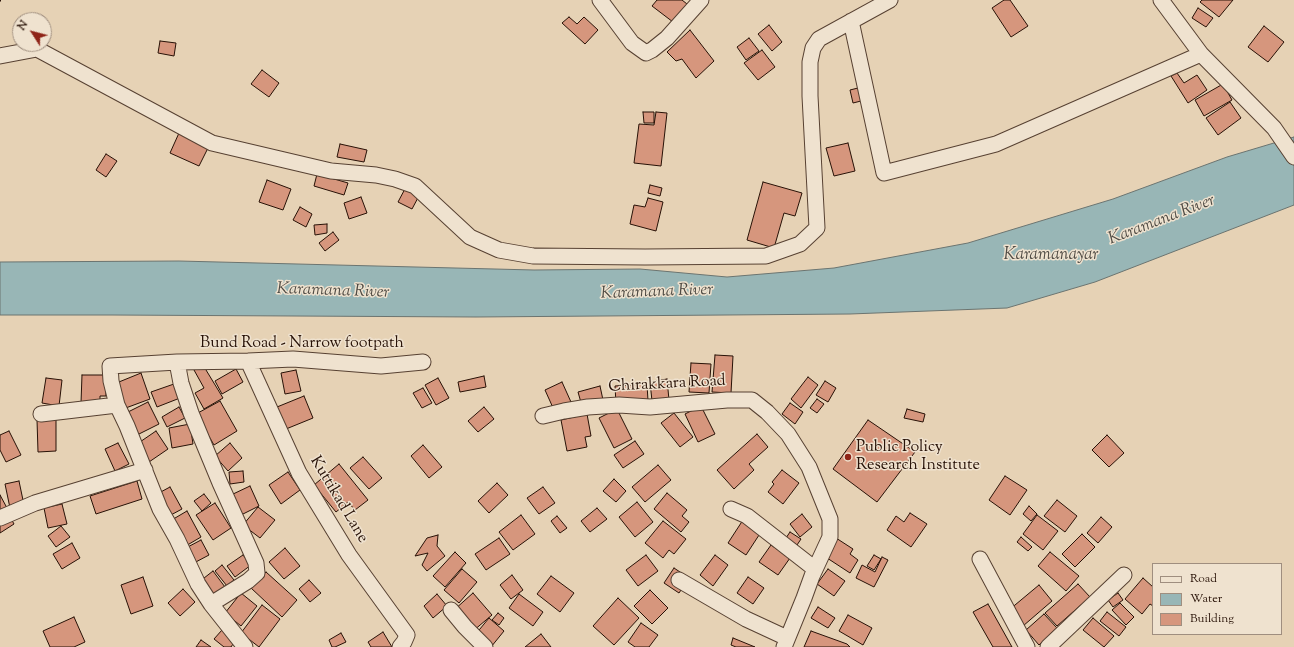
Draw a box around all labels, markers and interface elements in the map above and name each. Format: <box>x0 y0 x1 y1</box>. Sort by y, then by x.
north arrow <box>12 12 52 52</box>
text: N <box>14 17 32 34</box>
water label: Karamana River <box>1106 191 1218 251</box>
water label: Karamanayar <box>1003 246 1099 266</box>
water label: Karamana River <box>276 280 390 304</box>
water label: Karamana River <box>600 281 714 305</box>
street label: Bund Road - Narrow footpath <box>200 334 404 354</box>
street label: Chirakkara Road <box>608 372 726 398</box>
place label: Public Policy Research Institute <box>856 438 980 476</box>
marker: Public Policy Research Institute <box>843 452 853 462</box>
street label: Kuttikad Lane <box>305 453 371 547</box>
legend <box>1152 563 1282 635</box>
text: Road <box>1190 570 1217 588</box>
text: Water <box>1190 590 1222 608</box>
text: Building <box>1190 610 1234 628</box>

